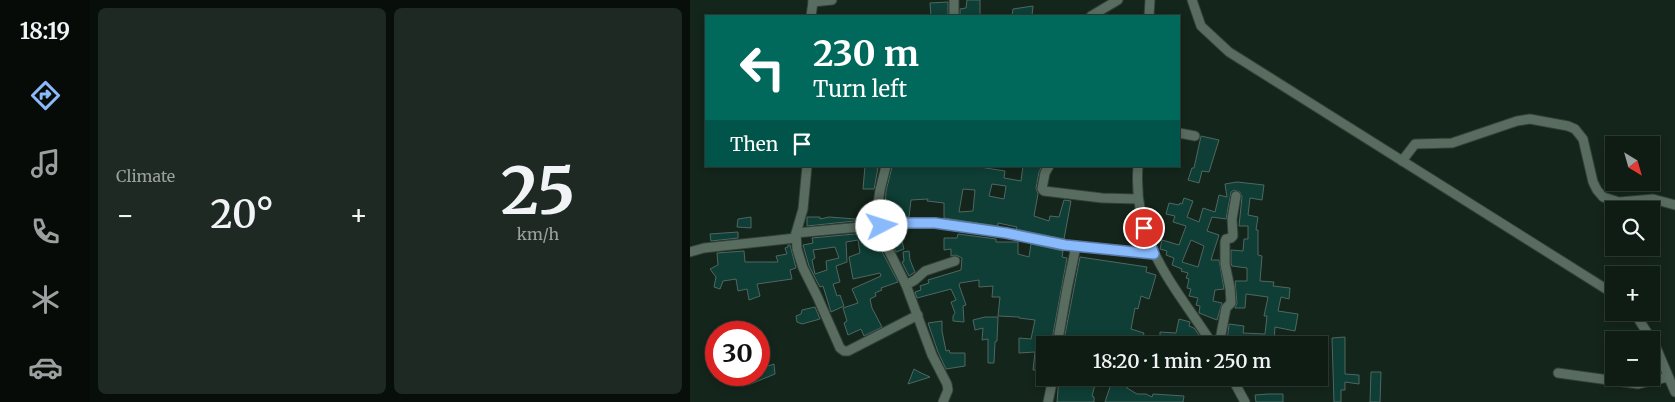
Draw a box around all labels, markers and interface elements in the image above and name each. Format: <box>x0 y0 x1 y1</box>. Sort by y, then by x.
text: 18:19 <box>20 17 70 45</box>
text: 230 m <box>813 32 919 76</box>
icon: left <box>730 35 795 100</box>
text: Turn left <box>813 75 907 103</box>
icon: directions <box>28 78 63 113</box>
icon: arrive <box>788 130 816 158</box>
text: Then <box>730 132 778 156</box>
north arrow <box>1605 136 1660 191</box>
map controls <box>1605 136 1660 386</box>
icon: music <box>28 146 63 181</box>
text: 25 <box>501 150 575 232</box>
text: Climate <box>116 166 175 186</box>
text: 20° <box>210 191 274 238</box>
text: − <box>116 197 135 233</box>
text: + <box>349 197 368 233</box>
position arrow <box>855 199 907 251</box>
button: search <box>1605 201 1660 256</box>
pin <box>1123 207 1165 249</box>
icon: phone <box>28 214 63 249</box>
icon: arrive <box>1130 214 1158 242</box>
text: km/h <box>517 224 559 244</box>
button: + <box>1605 266 1660 321</box>
icon: climate <box>28 282 63 317</box>
speed limit sign: 30 <box>705 321 770 386</box>
button: − <box>1605 331 1660 386</box>
text: 18:20 · 1 min · 250 m <box>1093 349 1271 373</box>
icon: car <box>28 350 63 385</box>

